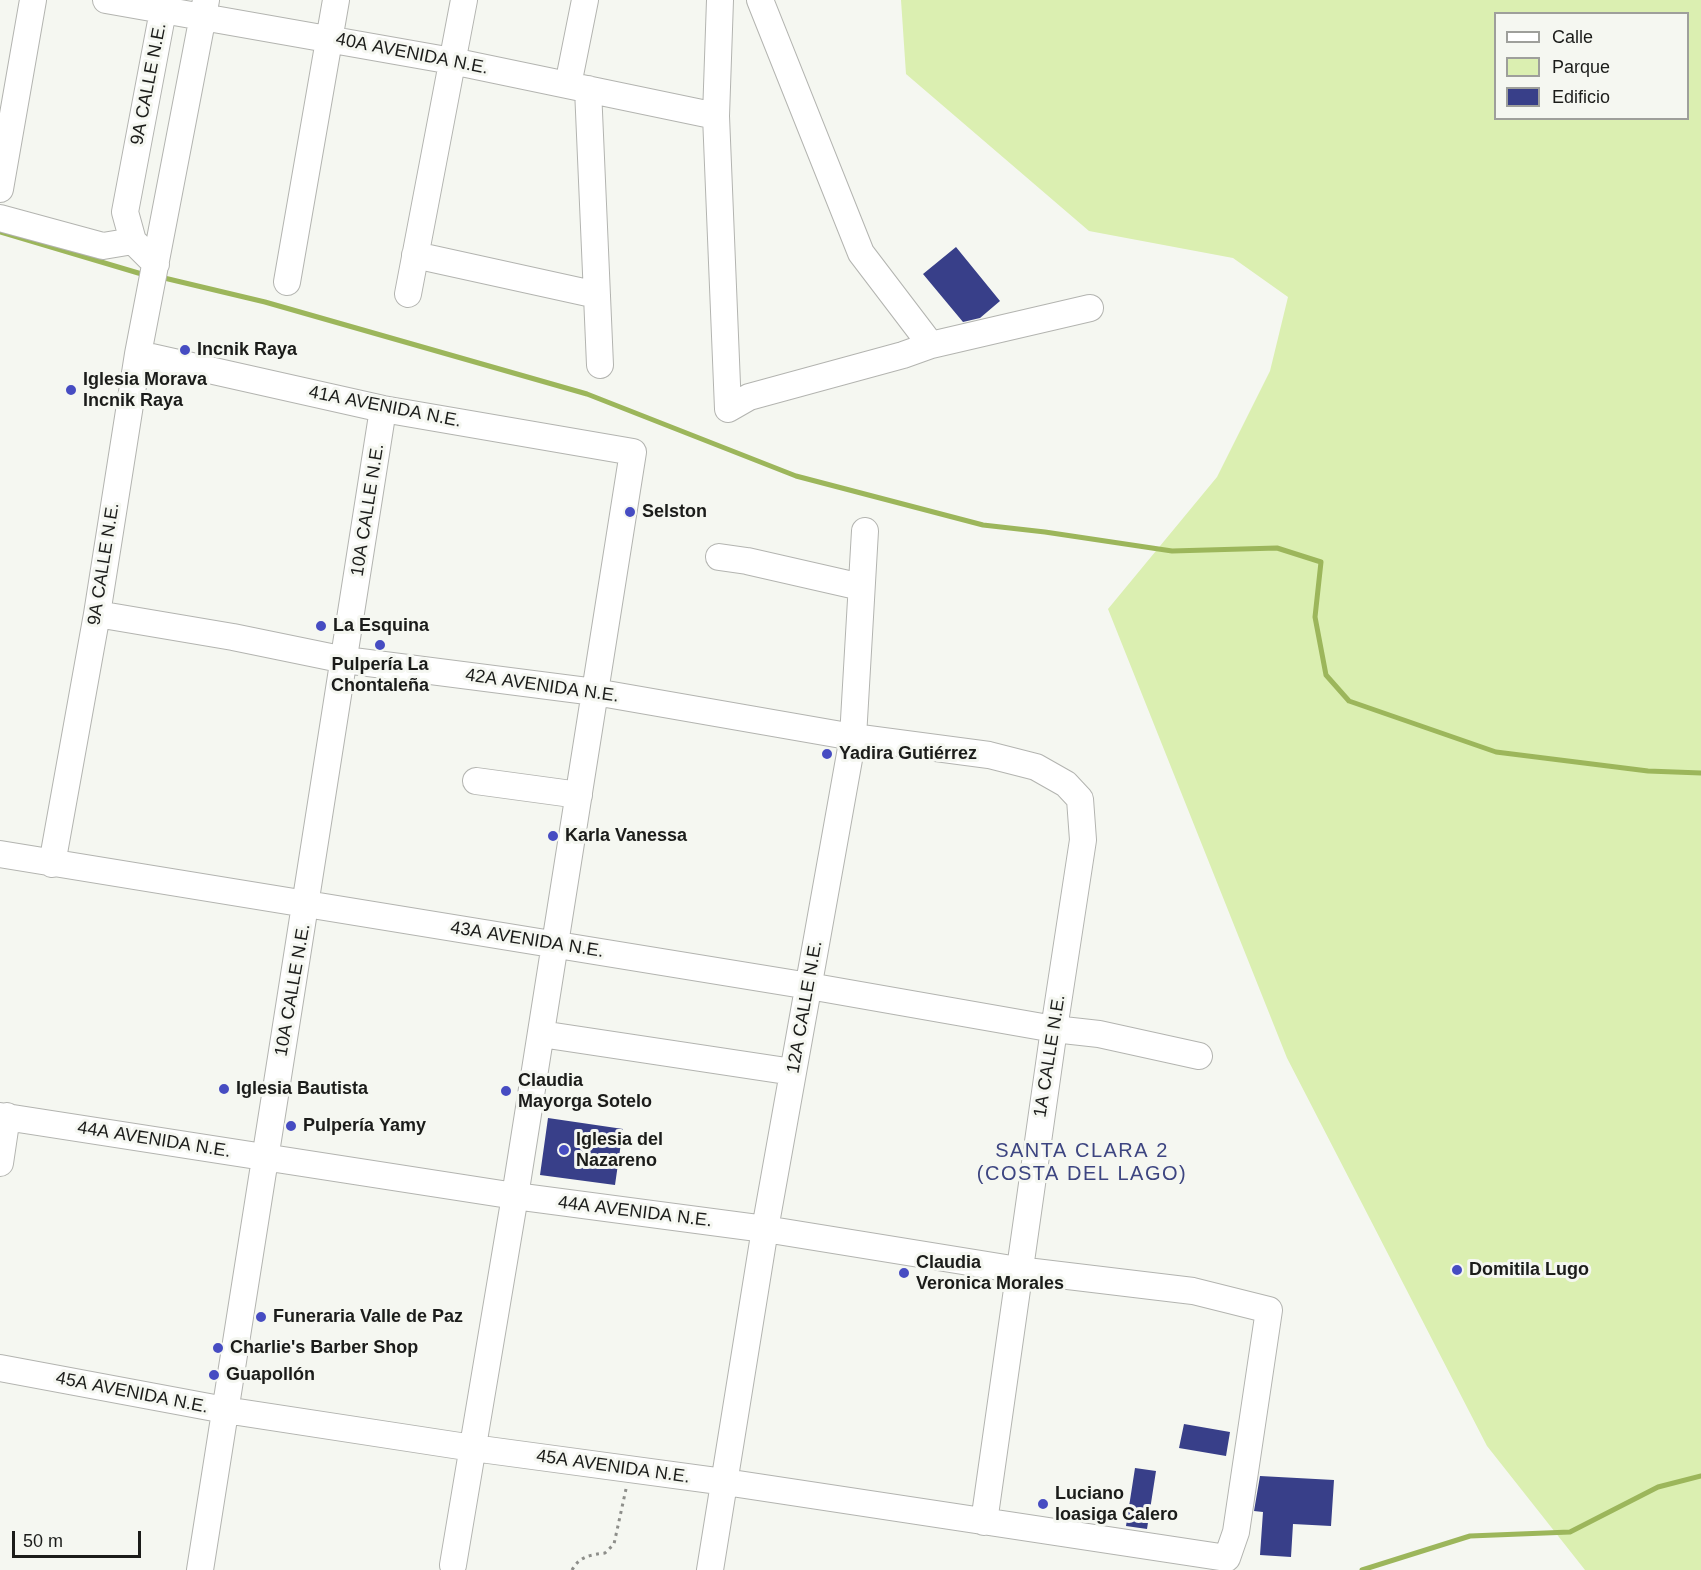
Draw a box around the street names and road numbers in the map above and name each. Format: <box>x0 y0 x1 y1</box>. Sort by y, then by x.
street label: 9A CALLE N.E. <box>127 21 171 147</box>
street label: 40A AVENIDA N.E. <box>334 29 490 79</box>
street label: 41A AVENIDA N.E. <box>307 382 463 432</box>
street label: 10A CALLE N.E. <box>347 442 389 578</box>
street label: 9A CALLE N.E. <box>84 501 124 627</box>
street label: 42A AVENIDA N.E. <box>464 665 620 707</box>
street label: 43A AVENIDA N.E. <box>449 917 605 963</box>
street label: 10A CALLE N.E. <box>271 922 315 1058</box>
street label: 12A CALLE N.E. <box>783 939 827 1075</box>
street label: 1A CALLE N.E. <box>1030 993 1070 1119</box>
street label: 44A AVENIDA N.E. <box>76 1117 232 1163</box>
street label: 44A AVENIDA N.E. <box>557 1192 713 1232</box>
street label: 45A AVENIDA N.E. <box>54 1368 210 1418</box>
street label: 45A AVENIDA N.E. <box>535 1446 691 1488</box>

